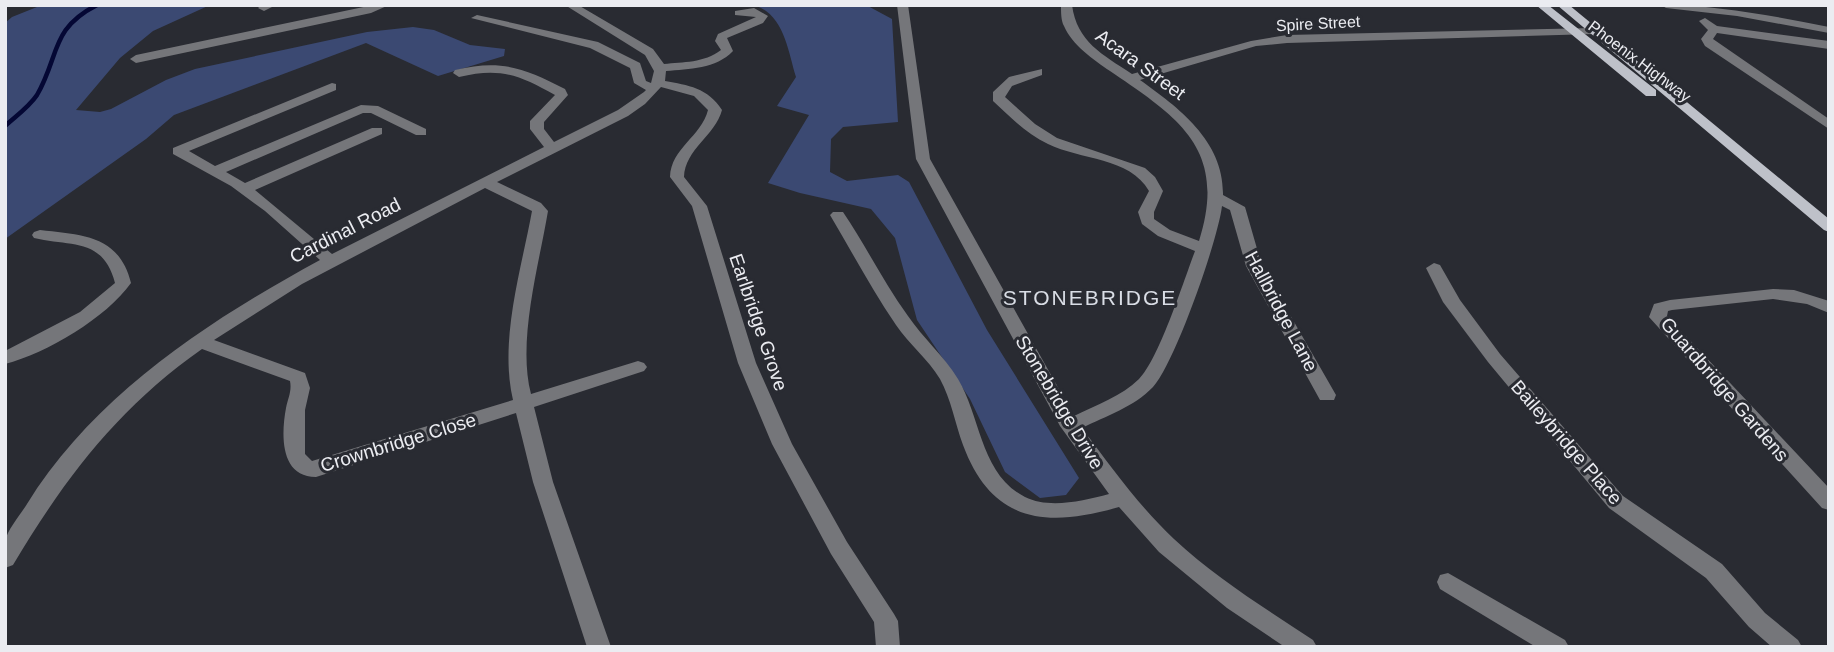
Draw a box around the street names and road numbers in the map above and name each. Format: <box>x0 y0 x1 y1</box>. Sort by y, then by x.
street label: Spire Street <box>1275 13 1361 34</box>
street label: Phoenix Highway <box>1585 17 1694 105</box>
street label: Acara Street <box>1092 25 1190 104</box>
street label: Cardinal Road <box>286 194 404 267</box>
street label: Hallbridge Lane <box>1241 248 1322 375</box>
street label: Earlbridge Grove <box>725 251 792 393</box>
street label: Guardbridge Gardens <box>1656 313 1793 466</box>
street label: Stonebridge Drive <box>1011 332 1108 473</box>
street label: Baileybridge Place <box>1507 376 1626 509</box>
street label: Crownbridge Close <box>318 409 478 476</box>

